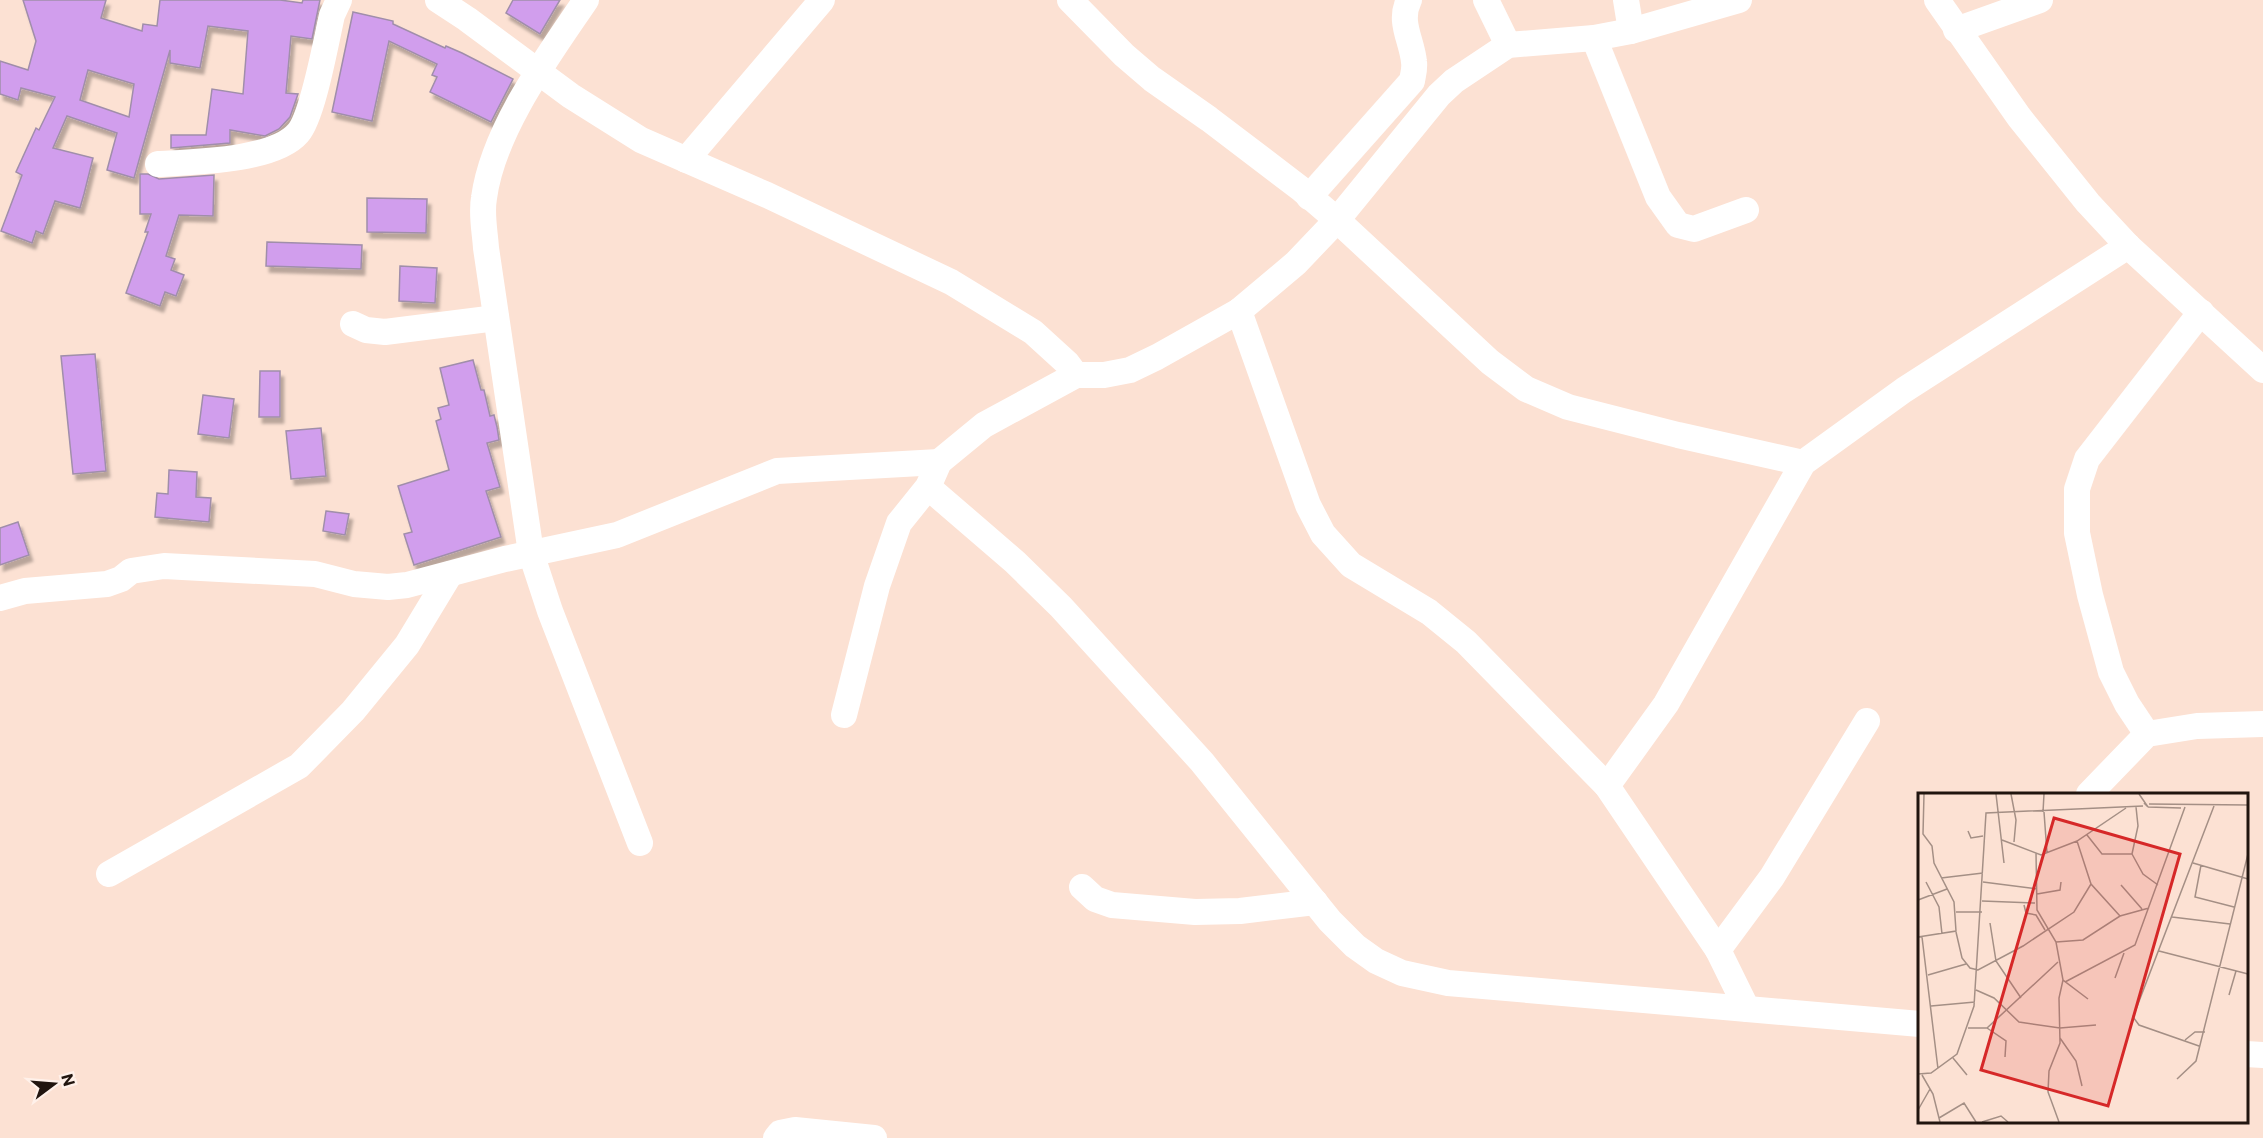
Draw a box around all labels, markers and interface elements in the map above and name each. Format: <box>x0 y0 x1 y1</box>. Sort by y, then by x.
inset map <box>1918 793 2248 1123</box>
north arrow <box>24 1054 84 1114</box>
text: N <box>58 1071 80 1088</box>

